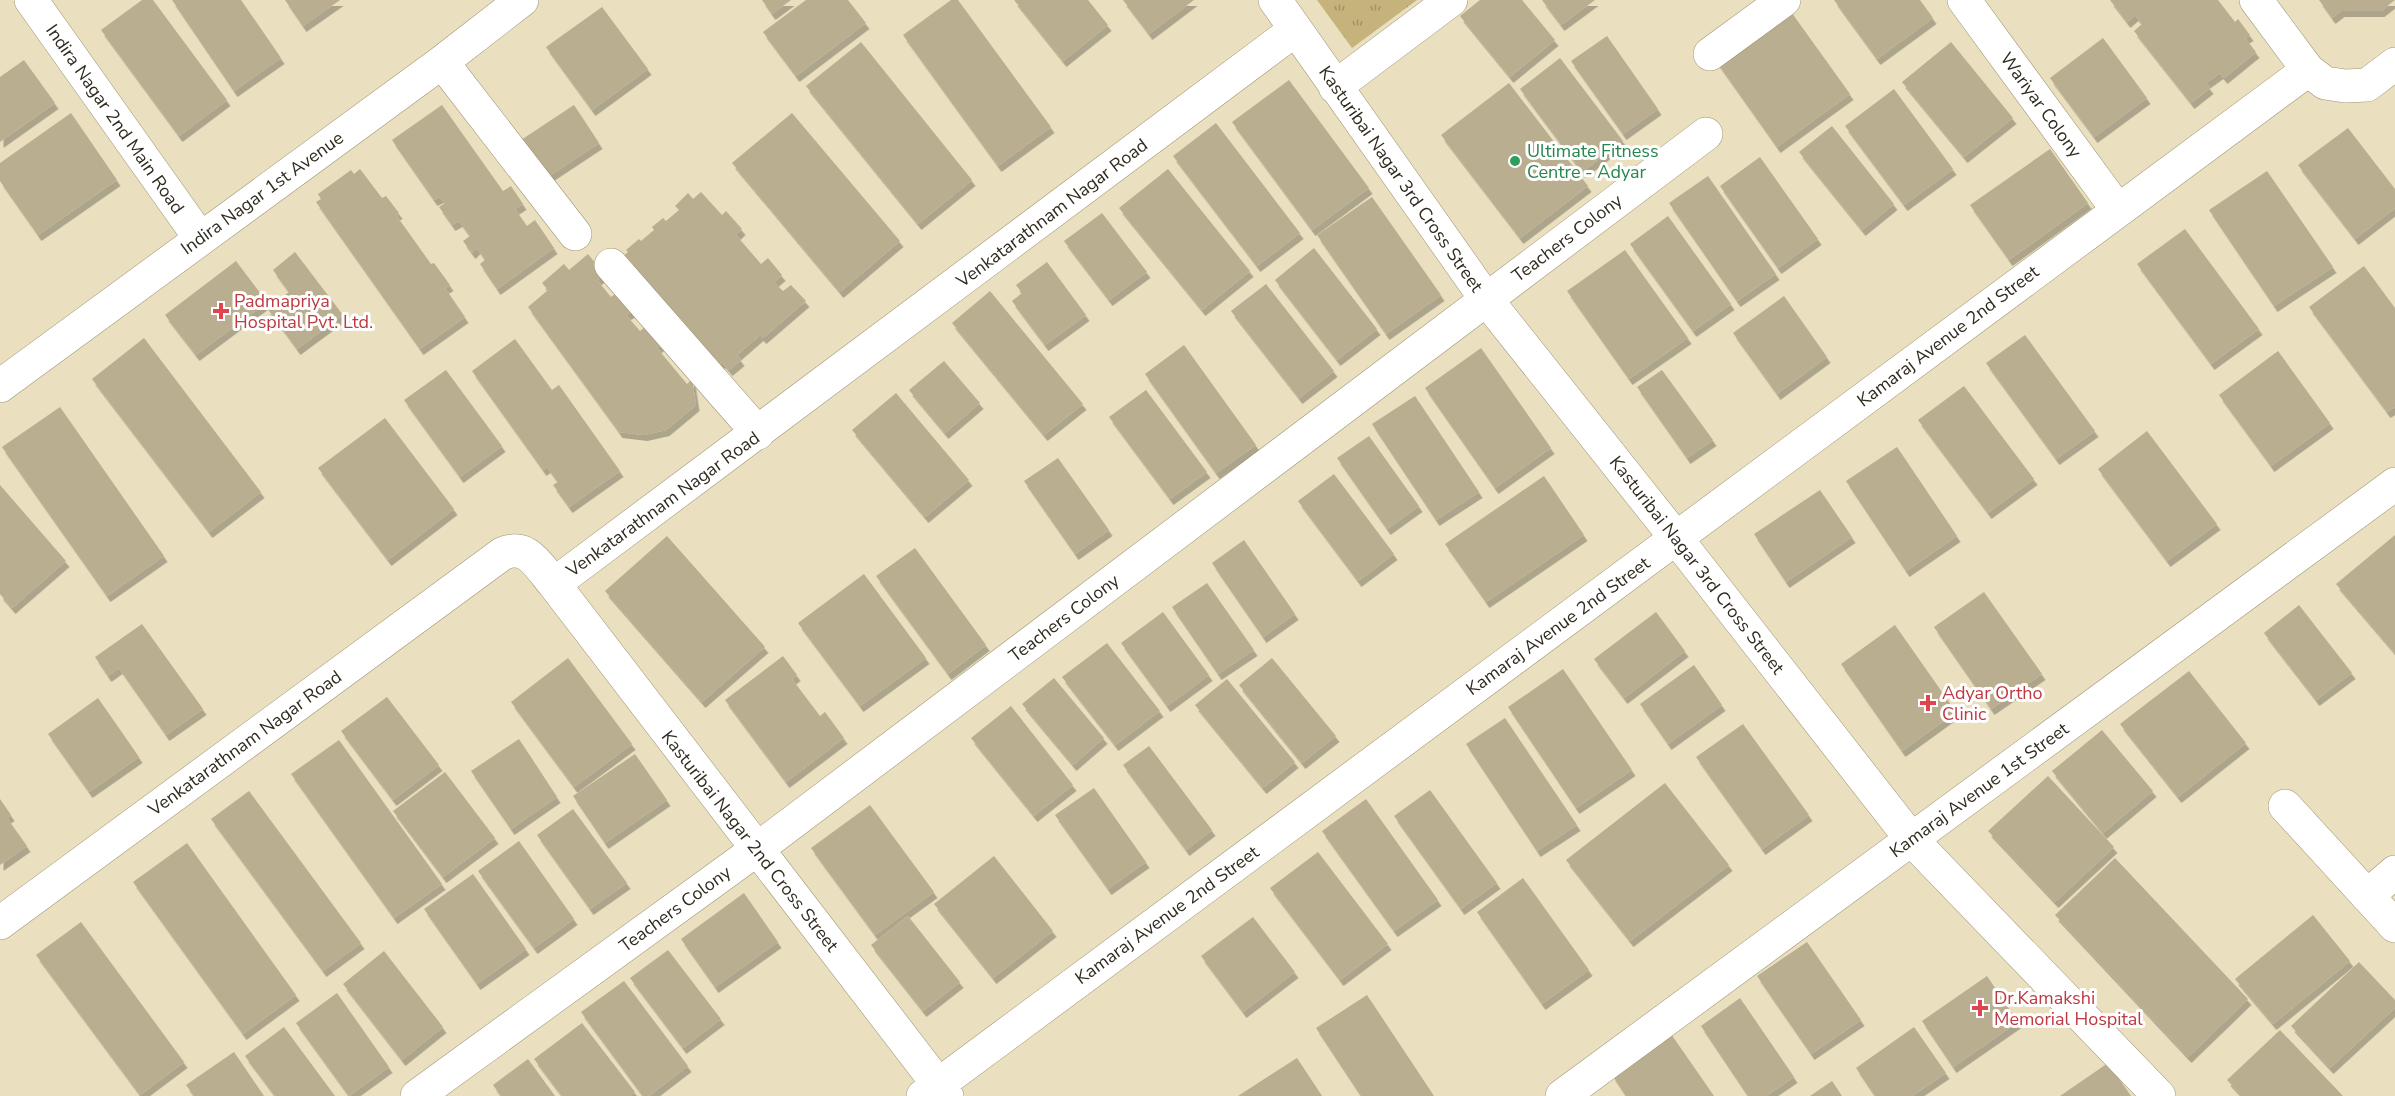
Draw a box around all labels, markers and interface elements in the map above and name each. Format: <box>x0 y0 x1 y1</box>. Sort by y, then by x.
street label: Indira Nagar 2nd Main Road <box>40 20 190 218</box>
street label: Wariyar Colony <box>1995 47 2088 163</box>
street label: Kasturibai Nagar 3rd Cross Street <box>1313 61 1489 297</box>
street label: Indira Nagar 1st Avenue <box>176 126 348 260</box>
street label: Venkatarathnam Nagar Road <box>951 133 1152 293</box>
place label: Ultimate Fitness Centre - Adyar <box>1527 139 1659 184</box>
marker: Ultimate Fitness Centre - Adyar <box>1508 154 1522 168</box>
street label: Teachers Colony <box>1507 188 1628 287</box>
street label: Kamaraj Avenue 2nd Street <box>1852 259 2044 412</box>
place label: Padmapriya Hospital Pvt. Ltd. <box>234 289 373 334</box>
marker: Padmapriya Hospital Pvt. Ltd. <box>212 302 230 320</box>
street label: Venkatarathnam Nagar Road <box>561 426 765 583</box>
street label: Kasturibai Nagar 3rd Cross Street <box>1604 451 1790 680</box>
street label: Kamaraj Avenue 2nd Street <box>1461 551 1655 701</box>
street label: Teachers Colony <box>1004 568 1125 667</box>
street label: Venkatarathnam Nagar Road <box>143 665 347 822</box>
place label: Adyar Ortho Clinic <box>1942 681 2042 726</box>
marker: Adyar Ortho Clinic <box>1919 694 1937 712</box>
street label: Kamaraj Avenue 1st Street <box>1885 716 2074 863</box>
street label: Kasturibai Nagar 2nd Cross Street <box>656 725 844 957</box>
street label: Kamaraj Avenue 2nd Street <box>1070 840 1264 990</box>
street label: Teachers Colony <box>614 860 736 958</box>
place label: Dr.Kamakshi Memorial Hospital <box>1994 986 2143 1031</box>
marker: Dr.Kamakshi Memorial Hospital <box>1971 999 1989 1017</box>

